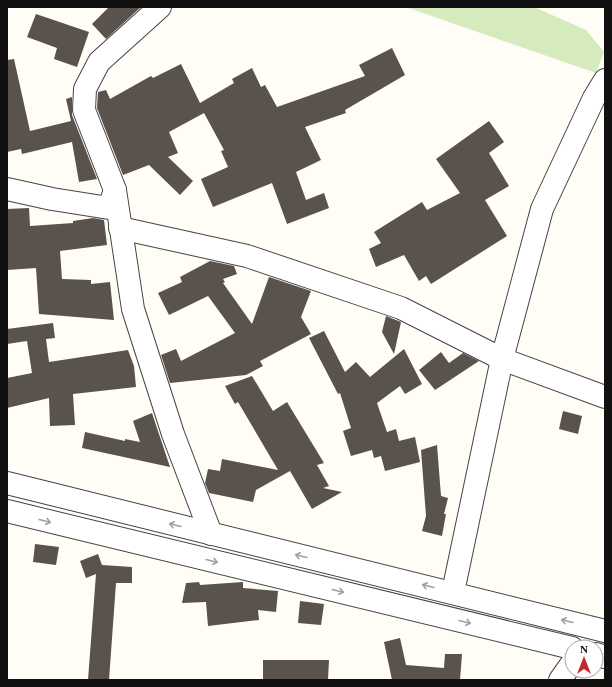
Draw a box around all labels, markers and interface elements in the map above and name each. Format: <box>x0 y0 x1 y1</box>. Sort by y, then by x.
one-way arrow <box>38 518 51 525</box>
one-way arrow <box>169 521 182 528</box>
one-way arrow <box>295 551 308 559</box>
one-way arrow <box>205 557 218 565</box>
one-way arrow <box>421 582 434 589</box>
one-way arrow <box>332 588 345 596</box>
one-way arrow <box>561 617 574 624</box>
one-way arrow <box>458 619 471 626</box>
north arrow <box>564 639 604 679</box>
text: N <box>580 643 588 655</box>

